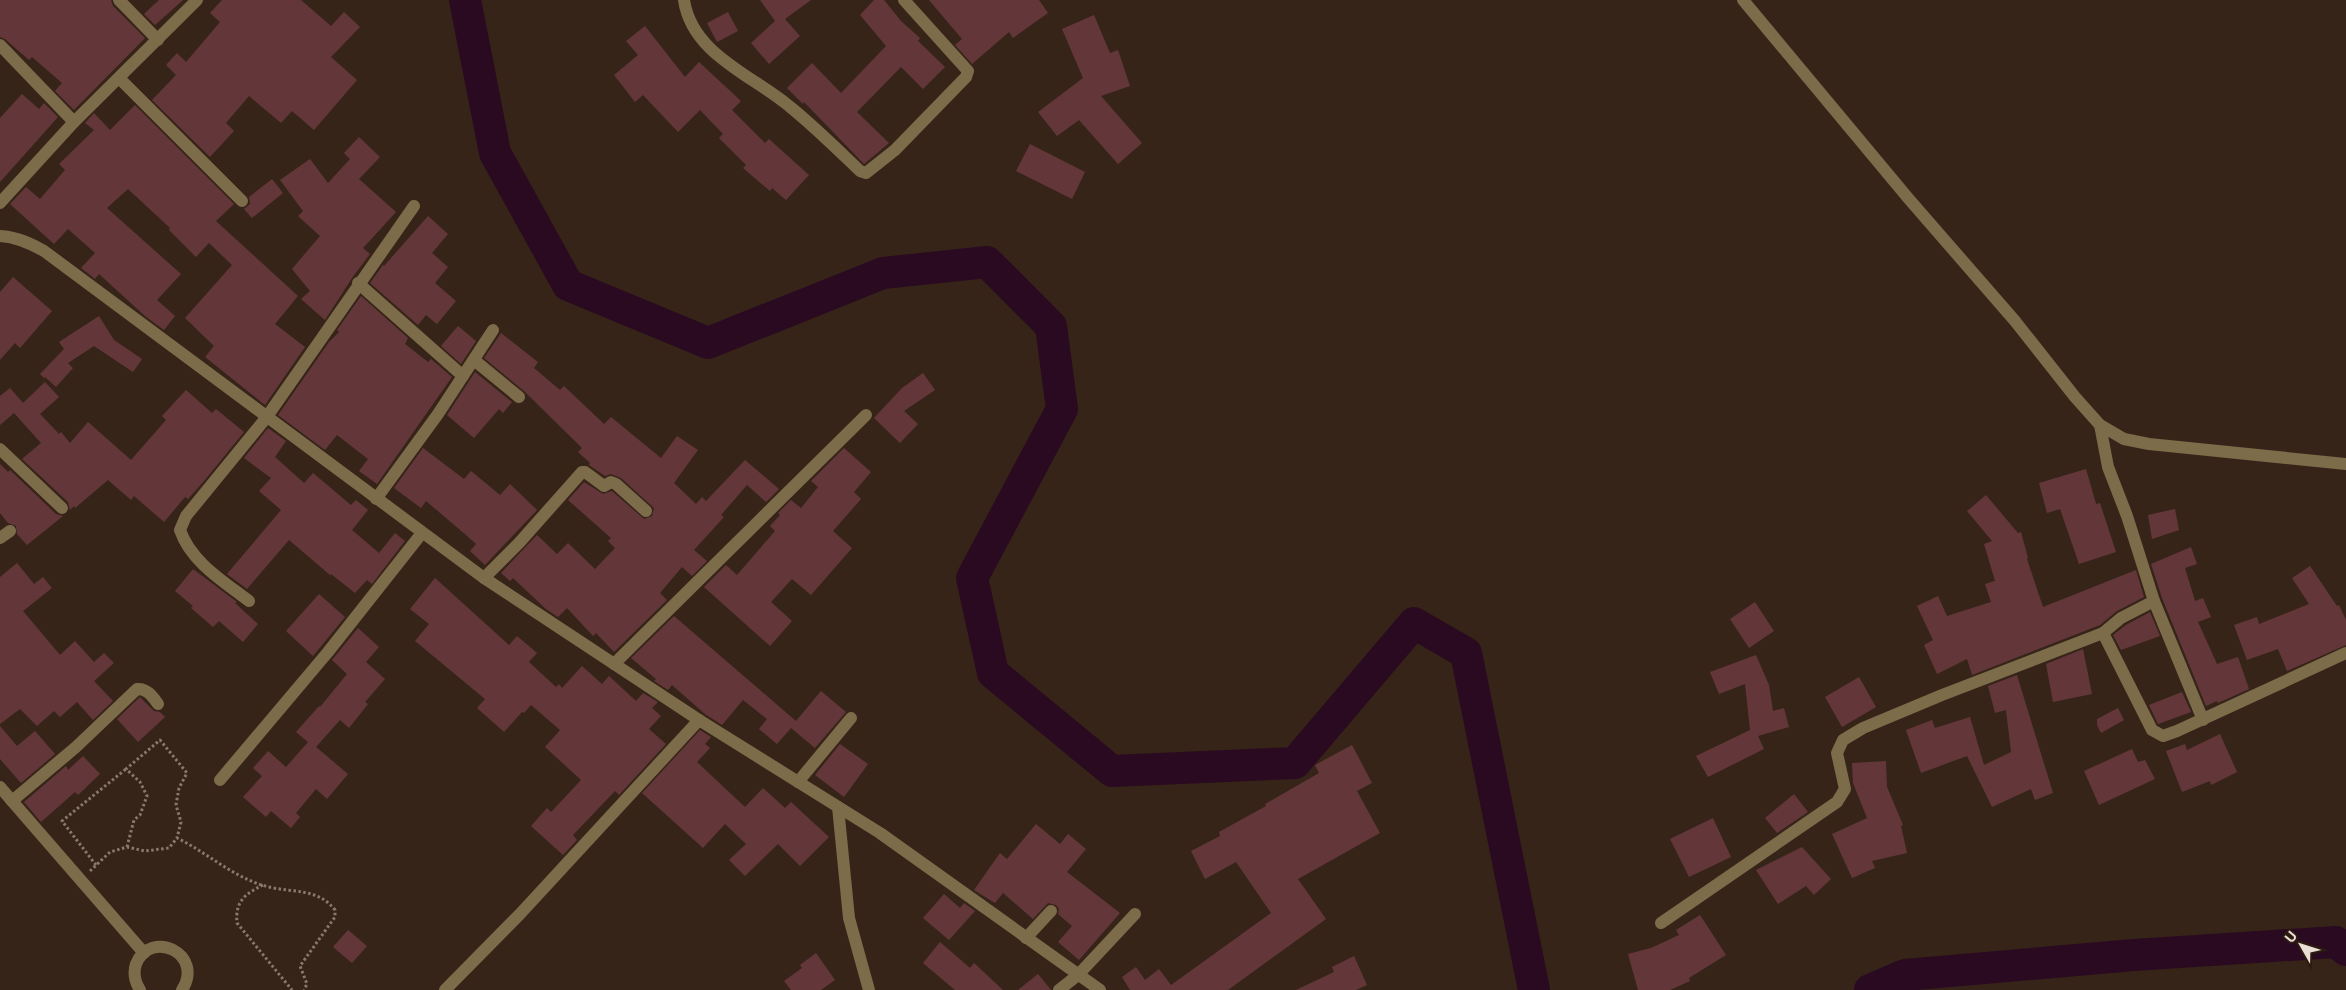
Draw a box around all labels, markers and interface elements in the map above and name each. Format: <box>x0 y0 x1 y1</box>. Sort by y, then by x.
north arrow <box>2276 920 2326 970</box>
text: U <box>2281 928 2300 946</box>

